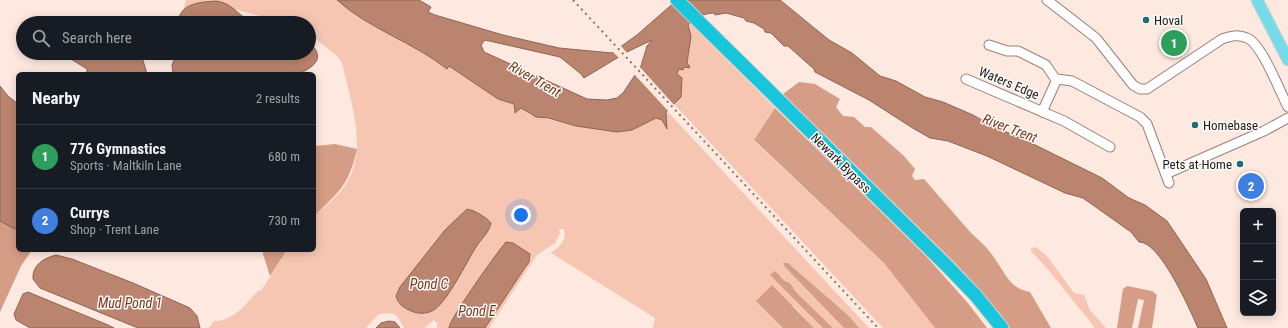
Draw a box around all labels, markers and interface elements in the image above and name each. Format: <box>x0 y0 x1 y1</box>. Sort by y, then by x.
place label: Hoval <box>1154 13 1183 28</box>
marker: Hoval <box>1141 15 1151 25</box>
search box <box>16 16 316 60</box>
icon: search <box>30 27 52 49</box>
pin: 1 <box>1161 28 1187 58</box>
text: Search here <box>62 29 132 47</box>
water label: River Trent <box>506 58 565 101</box>
street label: Waters Edge <box>977 64 1041 102</box>
text: Nearby <box>32 88 80 108</box>
text: 2 results <box>256 91 300 106</box>
water label: River Trent <box>981 110 1040 146</box>
place label: Homebase <box>1203 118 1258 133</box>
marker: Homebase <box>1190 120 1200 130</box>
street label: Newark Bypass <box>808 130 874 196</box>
text: 776 Gymnastics <box>70 140 166 158</box>
text: 1 <box>42 149 48 164</box>
text: 680 m <box>268 149 300 164</box>
place label: Pets at Home <box>1162 157 1232 172</box>
text: Sports · Maltkiln Lane <box>70 158 182 173</box>
marker: Pets at Home <box>1235 159 1245 169</box>
pin: 2 <box>1238 171 1264 201</box>
text: Currys <box>70 204 109 222</box>
your location <box>511 205 531 225</box>
map controls <box>1240 208 1276 316</box>
button: + <box>1240 208 1276 244</box>
text: 2 <box>42 213 48 228</box>
text: 730 m <box>268 213 300 228</box>
text: Shop · Trent Lane <box>70 222 159 237</box>
button: − <box>1240 244 1276 280</box>
water label: Pond C <box>410 276 449 292</box>
button: layers <box>1240 280 1276 316</box>
water label: Mud Pond 1 <box>98 295 162 311</box>
water label: Pond E <box>458 303 497 319</box>

